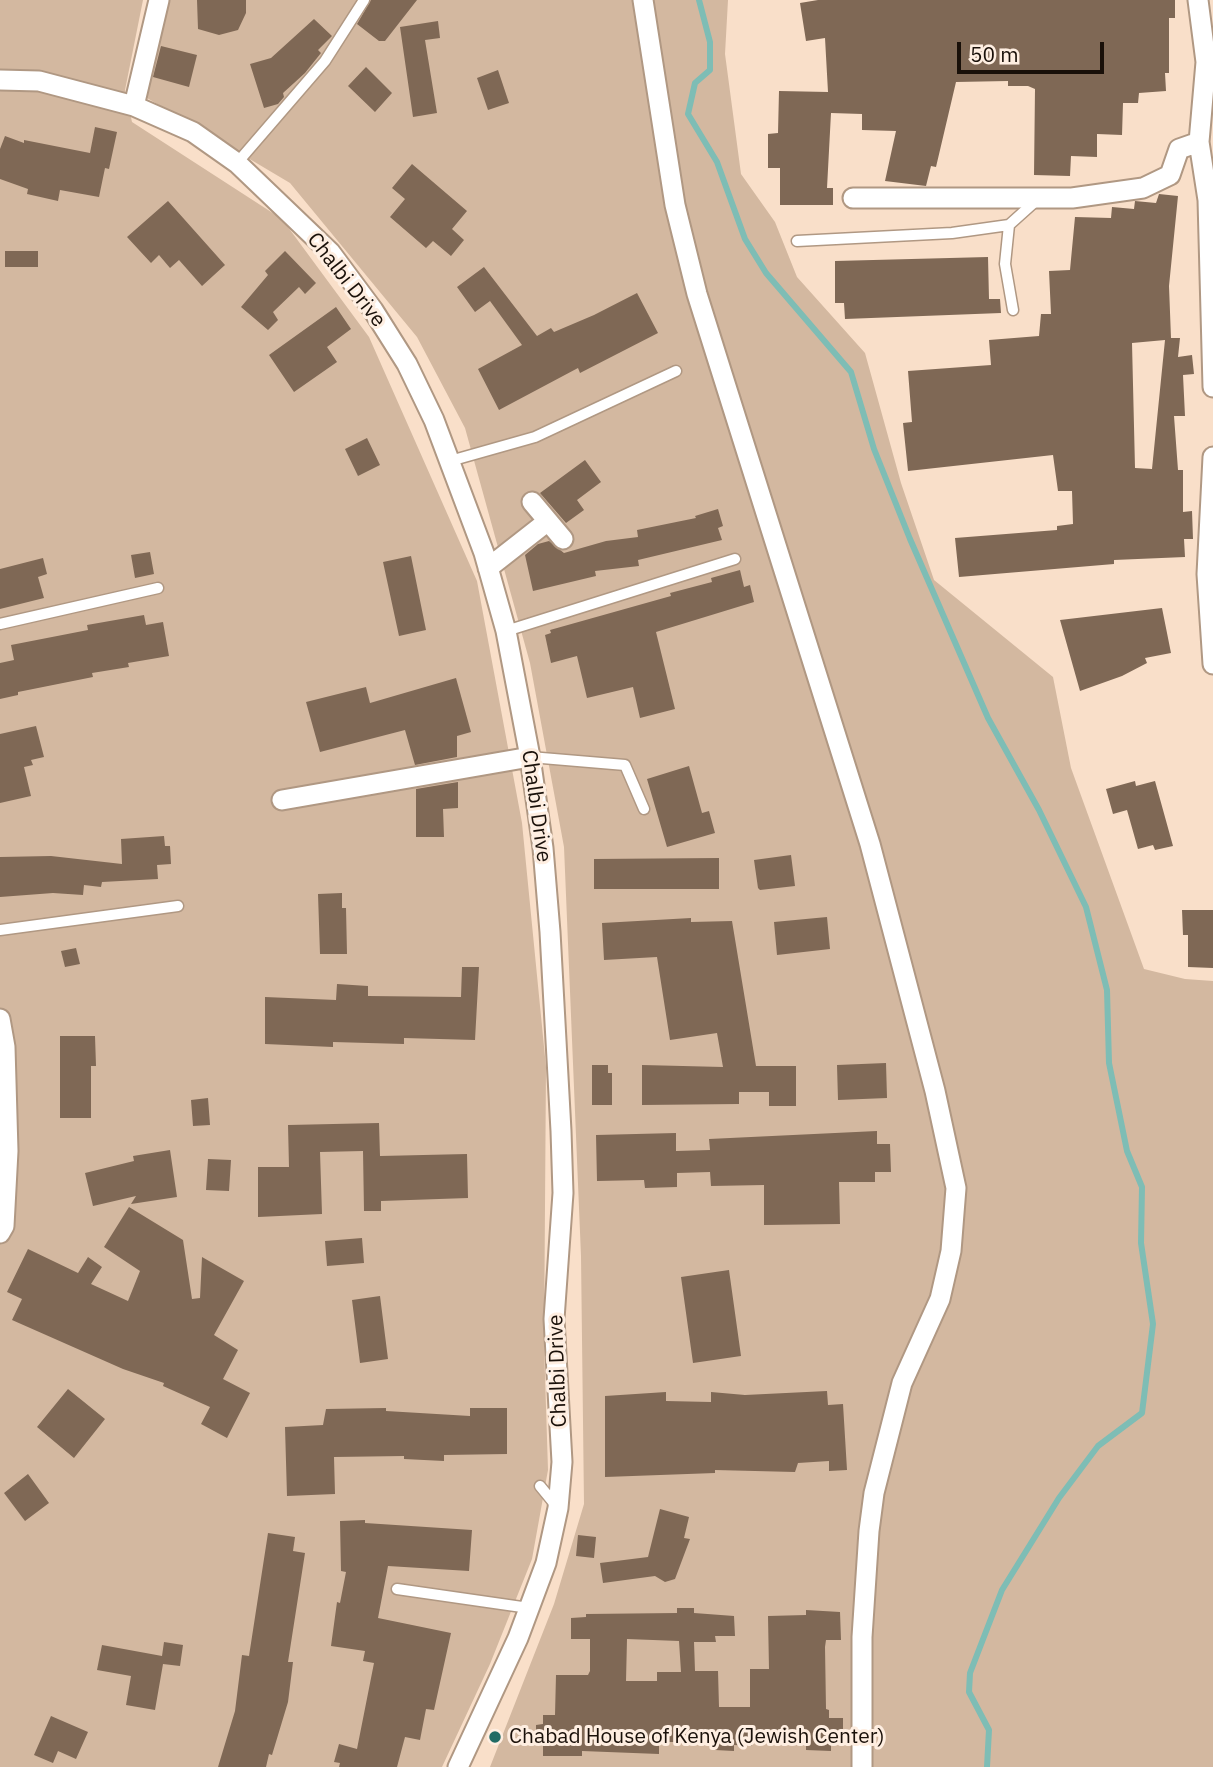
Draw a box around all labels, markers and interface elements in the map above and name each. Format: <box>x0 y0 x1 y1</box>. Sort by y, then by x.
scale bar <box>961 28 1108 72</box>
text: 50 m <box>970 40 1019 68</box>
street label: Chalbi Drive <box>301 228 391 332</box>
street label: Chalbi Drive <box>516 748 556 864</box>
street label: Chalbi Drive <box>543 1314 573 1428</box>
place label: Chabad House of Kenya (Jewish Center) <box>509 1724 885 1750</box>
marker: Chabad House of Kenya (Jewish Center) <box>487 1729 503 1745</box>

